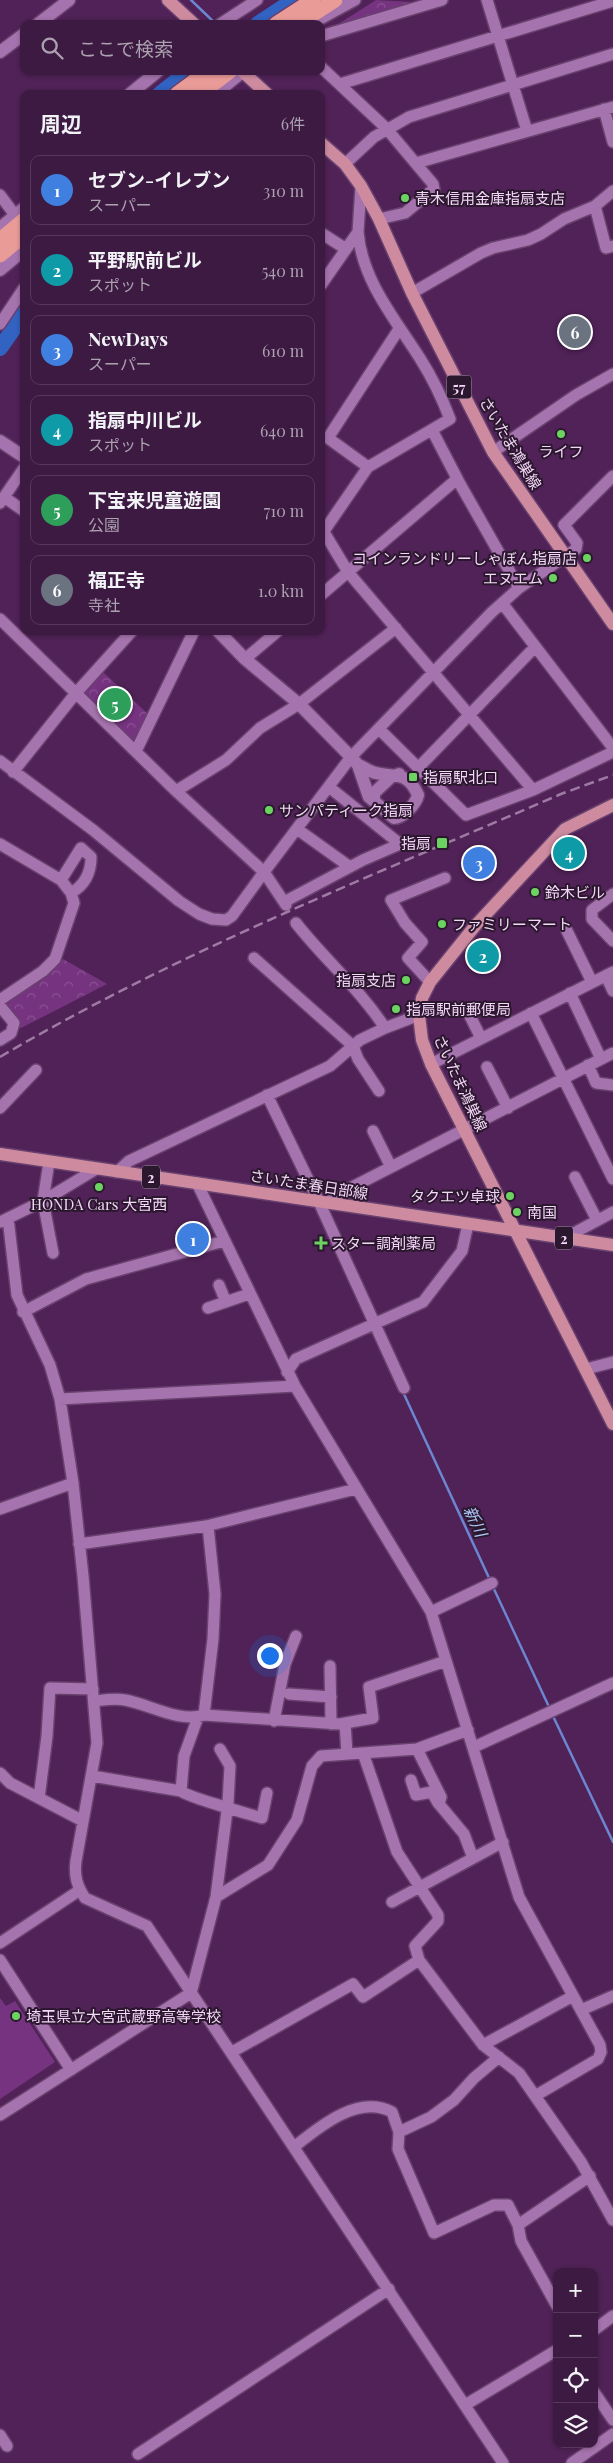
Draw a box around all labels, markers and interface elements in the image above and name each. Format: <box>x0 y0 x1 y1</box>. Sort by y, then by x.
search box <box>20 20 325 75</box>
icon: search <box>38 34 66 62</box>
text: ここで検索 <box>78 35 173 61</box>
text: 周辺 <box>40 109 82 137</box>
text: 6件 <box>281 113 305 134</box>
text: セブン-イレブン <box>88 166 230 192</box>
text: 1 <box>54 180 60 201</box>
text: 310 m <box>263 180 304 201</box>
place label: 青木信用金庫指扇支店 <box>415 188 565 208</box>
marker: 青木信用金庫指扇支店 <box>399 192 411 204</box>
text: スーパー <box>88 194 152 215</box>
text: 平野駅前ビル <box>88 246 202 272</box>
text: 2 <box>53 260 61 281</box>
text: 540 m <box>262 260 304 281</box>
text: スポット <box>88 274 152 295</box>
pin: 6 <box>559 313 591 351</box>
text: NewDays <box>88 325 168 351</box>
text: 3 <box>53 340 61 361</box>
text: 610 m <box>262 340 304 361</box>
text: スーパー <box>88 353 152 374</box>
road number: 57 <box>446 376 472 398</box>
street label: さいたま鴻巣線 <box>476 393 546 493</box>
text: 指扇中川ビル <box>88 406 202 432</box>
text: 4 <box>53 420 61 441</box>
text: 640 m <box>260 420 304 441</box>
marker: ライフ <box>555 428 567 440</box>
text: スポット <box>88 434 152 455</box>
place label: ライフ <box>538 441 584 461</box>
text: 下宝来児童遊園 <box>88 486 221 512</box>
text: 5 <box>53 500 61 521</box>
text: 710 m <box>264 500 304 521</box>
text: 公園 <box>88 514 120 535</box>
place label: コインランドリーしゃぼん指扇店 <box>352 548 577 568</box>
marker: コインランドリーしゃぼん指扇店 <box>581 552 593 564</box>
text: 福正寺 <box>88 566 145 592</box>
place label: エヌエム <box>483 568 543 588</box>
marker: エヌエム <box>547 572 559 584</box>
text: 6 <box>53 580 61 601</box>
text: 1.0 km <box>258 580 304 601</box>
text: 寺社 <box>88 594 120 615</box>
pin: 5 <box>99 685 131 723</box>
place label: 指扇駅北口 <box>423 767 498 787</box>
marker: 指扇駅北口 <box>407 771 419 783</box>
place label: サンパティーク指扇 <box>279 800 413 820</box>
marker: サンパティーク指扇 <box>263 804 275 816</box>
place label: 指扇 <box>401 833 431 853</box>
pin: 4 <box>553 834 585 872</box>
marker: 指扇 <box>435 836 449 850</box>
pin: 3 <box>463 844 495 882</box>
place label: 鈴木ビル <box>545 882 605 902</box>
marker: 鈴木ビル <box>529 886 541 898</box>
place label: ファミリーマート <box>452 914 572 934</box>
marker: ファミリーマート <box>436 918 448 930</box>
pin: 2 <box>467 937 499 975</box>
place label: 指扇支店 <box>336 970 396 990</box>
marker: 指扇支店 <box>400 974 412 986</box>
place label: 指扇駅前郵便局 <box>406 999 511 1019</box>
marker: 指扇駅前郵便局 <box>390 1003 402 1015</box>
street label: さいたま鴻巣線 <box>430 1031 492 1135</box>
street label: さいたま春日部線 <box>248 1165 370 1203</box>
road number: 2 <box>142 1166 160 1188</box>
marker: HONDA Cars 大宮西 <box>93 1181 105 1193</box>
place label: タクエツ卓球 <box>410 1186 500 1206</box>
marker: タクエツ卓球 <box>504 1190 516 1202</box>
place label: HONDA Cars 大宮西 <box>31 1194 167 1214</box>
place label: 南国 <box>527 1202 557 1222</box>
marker: 南国 <box>511 1206 523 1218</box>
pin: 1 <box>177 1220 209 1258</box>
road number: 2 <box>555 1226 573 1250</box>
place label: スター調剤薬局 <box>331 1233 436 1253</box>
marker: スター調剤薬局 <box>315 1237 327 1249</box>
water label: 新川 <box>460 1502 493 1542</box>
your location <box>257 1643 283 1669</box>
place label: 埼玉県立大宮武蔵野高等学校 <box>26 2006 221 2026</box>
marker: 埼玉県立大宮武蔵野高等学校 <box>10 2010 22 2022</box>
map controls <box>553 2268 598 2448</box>
button: + <box>553 2268 598 2313</box>
button: − <box>553 2313 598 2358</box>
button: locate <box>553 2358 598 2403</box>
button: layers <box>553 2403 598 2448</box>

